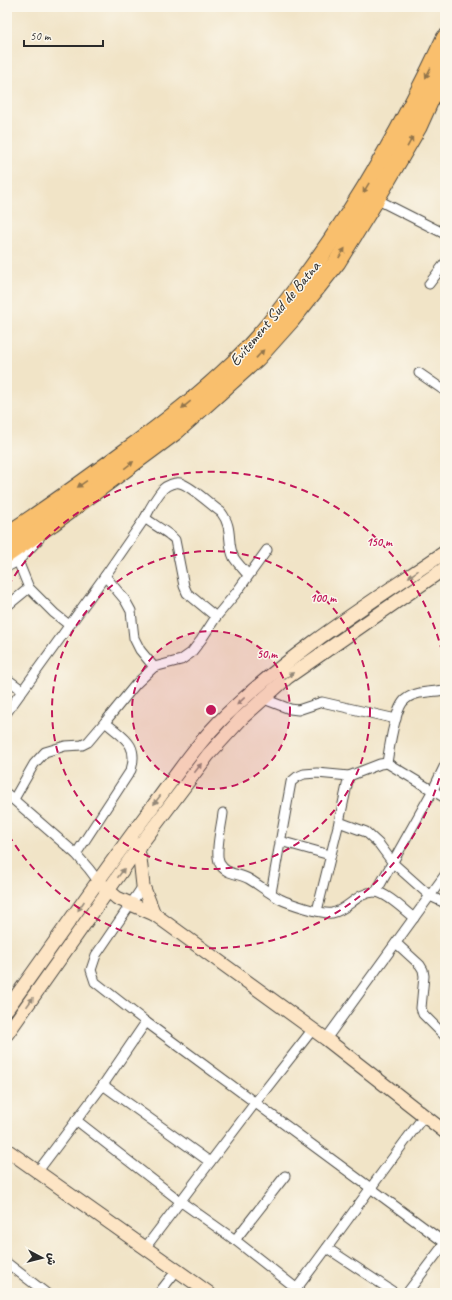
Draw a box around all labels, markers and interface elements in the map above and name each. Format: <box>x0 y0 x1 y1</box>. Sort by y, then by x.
scale bar <box>24 22 103 48</box>
text: 50 m <box>30 28 52 44</box>
one-way arrow <box>425 68 431 79</box>
one-way arrow <box>406 136 413 148</box>
one-way arrow <box>362 183 370 193</box>
one-way arrow <box>338 248 346 258</box>
street label: Evitement Sud de Batna <box>225 256 325 370</box>
one-way arrow <box>255 349 265 359</box>
one-way arrow <box>180 401 191 410</box>
one-way arrow <box>124 461 135 469</box>
one-way arrow <box>77 480 87 488</box>
text: 150 m <box>366 534 393 550</box>
one-way arrow <box>407 570 418 578</box>
text: 100 m <box>310 590 337 606</box>
text: 50 m <box>257 646 278 662</box>
one-way arrow <box>284 672 295 681</box>
one-way arrow <box>236 697 246 706</box>
centre of rings <box>204 703 218 717</box>
one-way arrow <box>193 763 201 773</box>
one-way arrow <box>153 795 161 806</box>
one-way arrow <box>116 867 125 878</box>
one-way arrow <box>77 901 85 911</box>
one-way arrow <box>26 997 34 1007</box>
north arrow <box>22 1238 62 1278</box>
text: ش <box>44 1252 60 1266</box>

